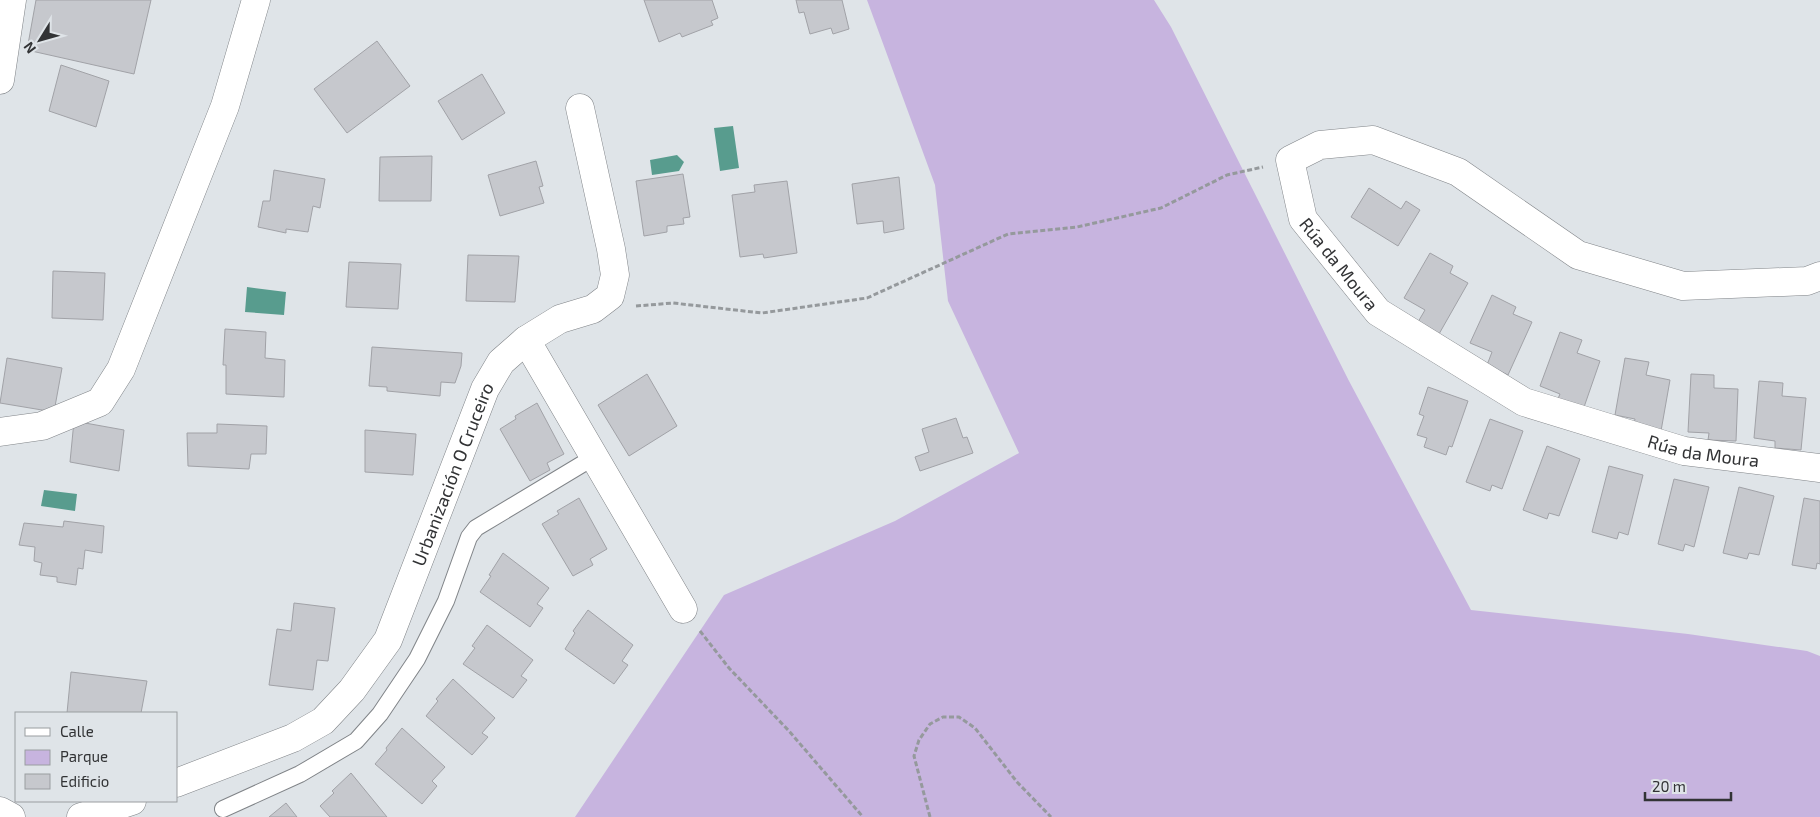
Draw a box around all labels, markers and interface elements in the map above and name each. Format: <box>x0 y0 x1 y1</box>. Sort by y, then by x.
north arrow <box>15 15 65 65</box>
text: N <box>19 39 39 57</box>
street label: Rúa da Moura <box>1295 213 1383 315</box>
street label: Urbanización O Cruceiro <box>407 378 498 569</box>
street label: Rúa da Moura <box>1645 430 1760 471</box>
legend <box>15 712 178 802</box>
text: Calle <box>60 722 94 740</box>
text: Parque <box>60 747 108 765</box>
scale bar <box>1645 770 1731 802</box>
text: Edificio <box>60 772 109 790</box>
text: 20 m <box>1652 777 1686 795</box>

